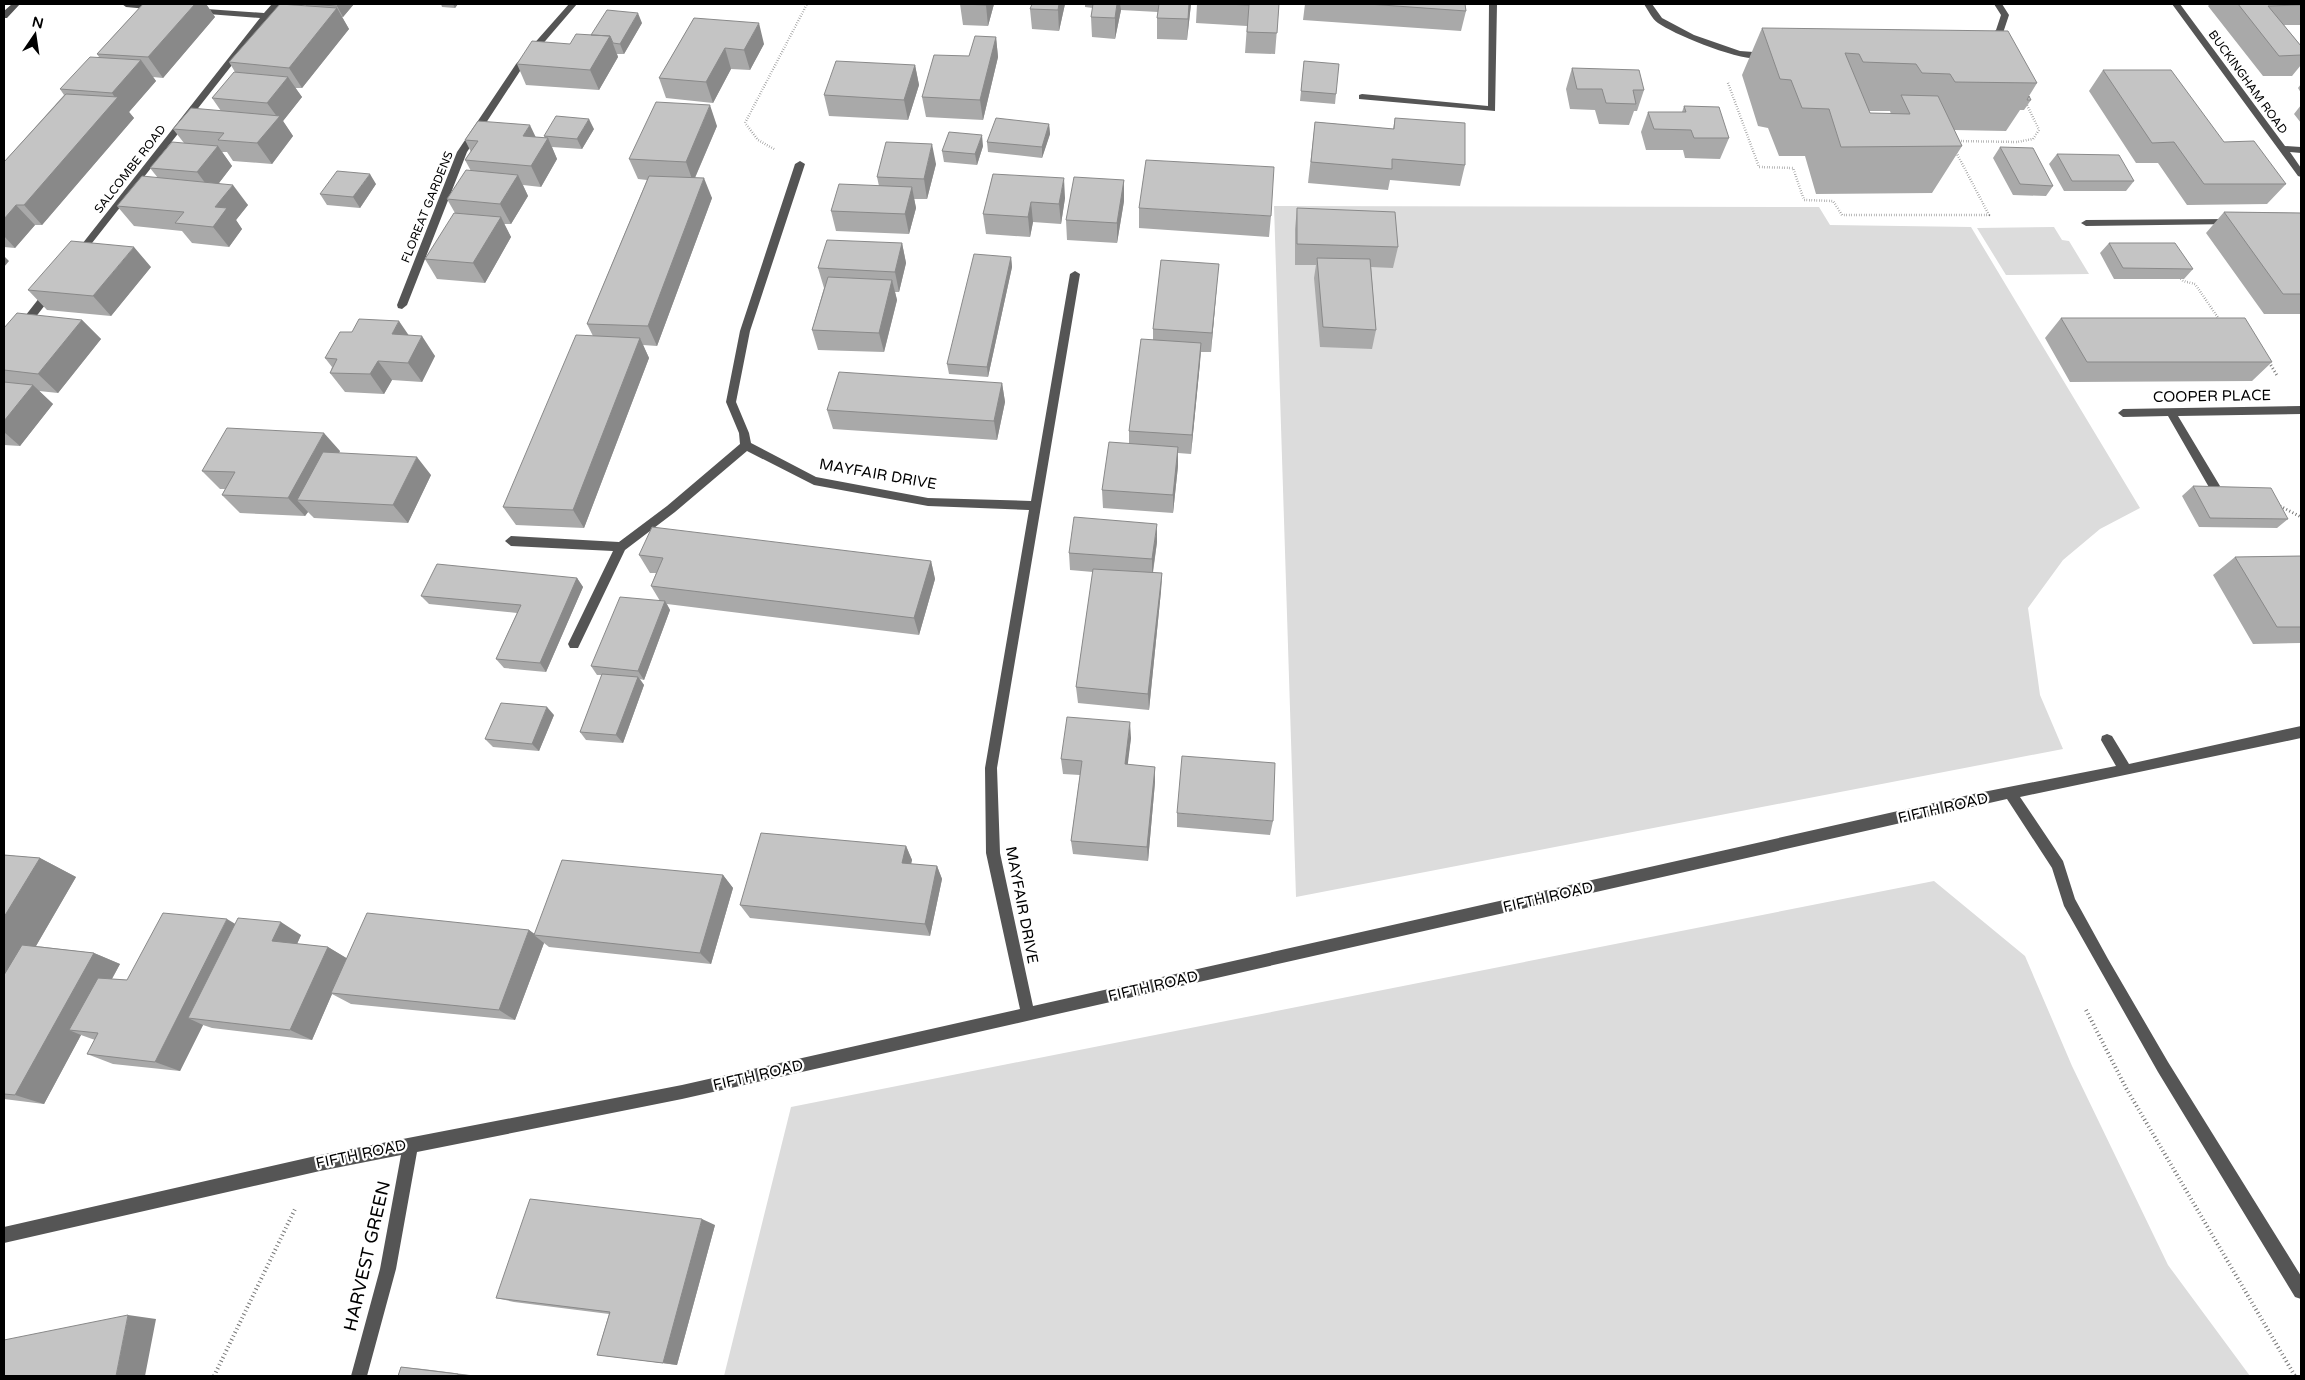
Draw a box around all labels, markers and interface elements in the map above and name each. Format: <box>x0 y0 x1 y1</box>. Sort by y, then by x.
north arrow <box>10 10 60 60</box>
text: N <box>30 13 45 32</box>
street label: BUCKINGHAM ROAD <box>2206 27 2290 137</box>
street label: SALCOMBE ROAD <box>91 122 169 216</box>
street label: FLOREAT GARDENS <box>398 149 456 265</box>
street label: COOPER PLACE <box>2153 386 2271 406</box>
street label: MAYFAIR DRIVE <box>818 455 938 493</box>
street label: FIFTH ROAD <box>1896 789 1990 827</box>
street label: MAYFAIR DRIVE <box>1002 845 1042 965</box>
street label: FIFTH ROAD <box>1501 878 1595 916</box>
street label: FIFTH ROAD <box>1106 967 1200 1005</box>
street label: FIFTH ROAD <box>711 1056 805 1094</box>
street label: FIFTH ROAD <box>314 1136 408 1172</box>
street label: HARVEST GREEN <box>339 1179 395 1333</box>

